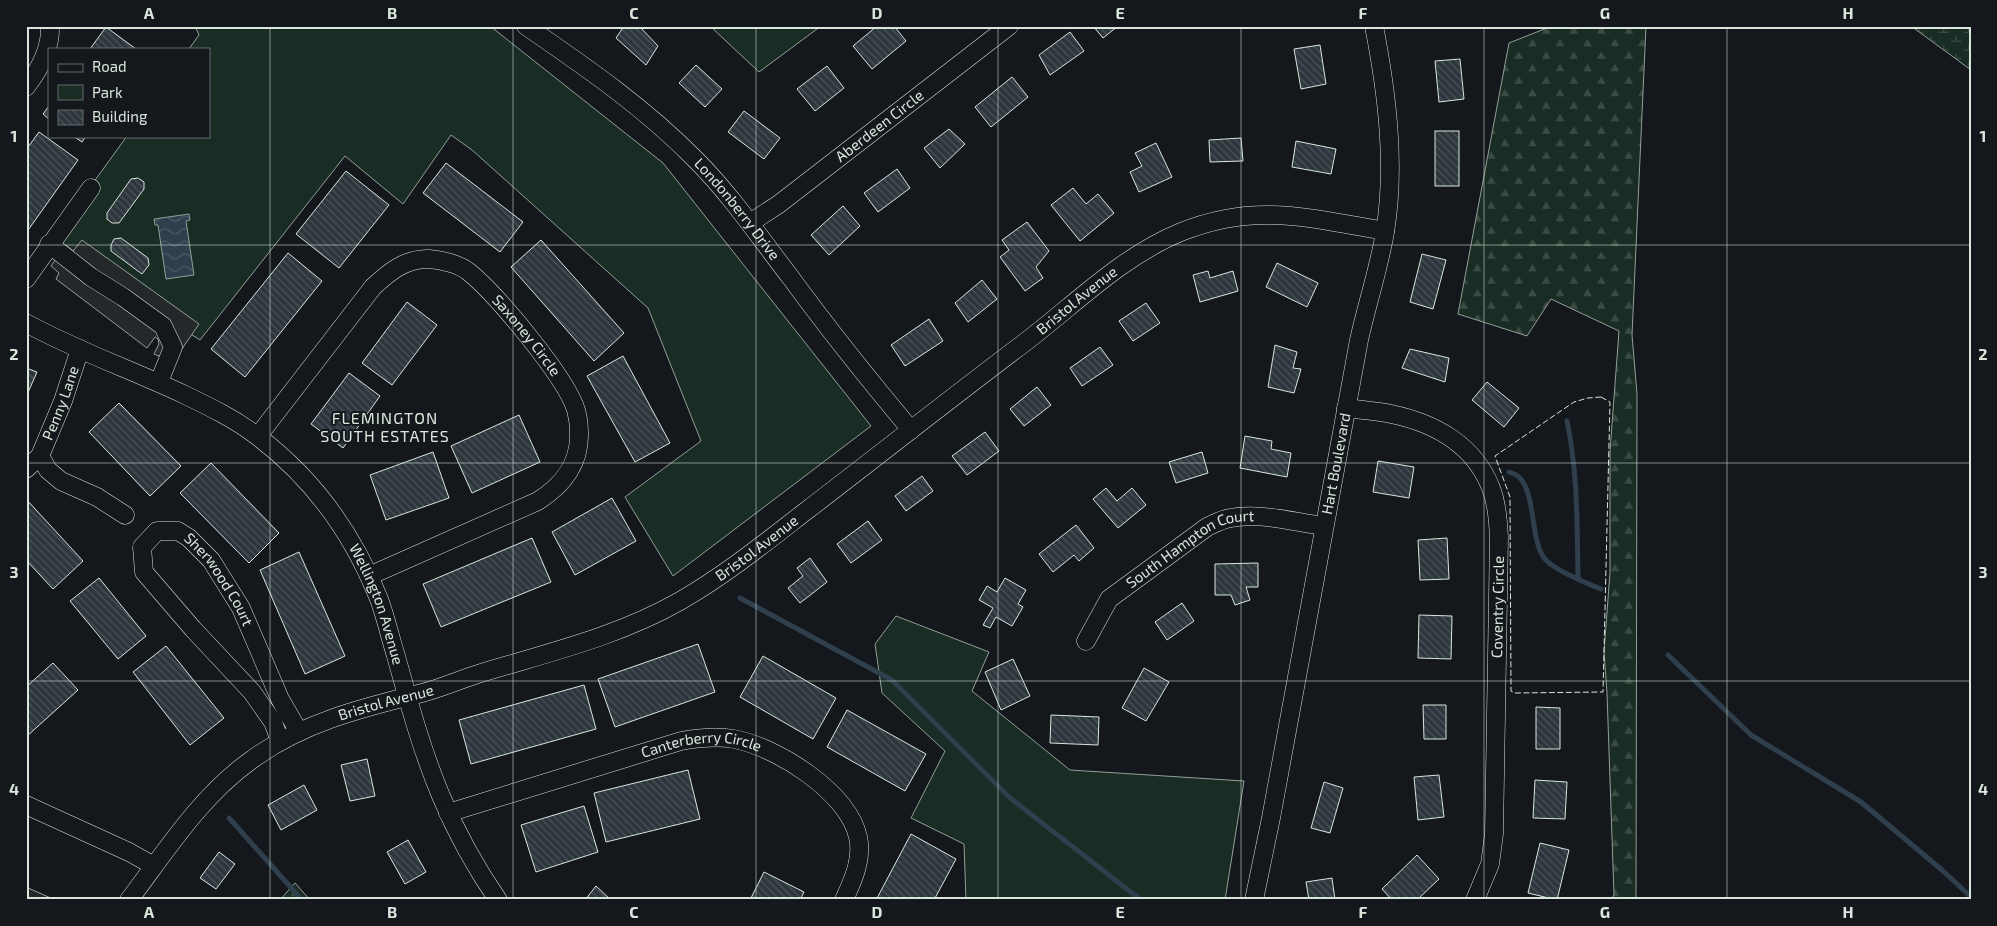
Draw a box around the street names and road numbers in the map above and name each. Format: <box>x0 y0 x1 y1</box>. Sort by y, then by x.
street label: Aberdeen Circle <box>831 86 927 165</box>
street label: Londonberry Drive <box>691 154 784 263</box>
street label: Bristol Avenue <box>1032 262 1120 338</box>
street label: Saxoney Circle <box>489 291 565 379</box>
street label: Penny Lane <box>38 363 82 443</box>
street label: Hart Boulevard <box>1317 411 1353 516</box>
street label: South Hampton Court <box>1122 506 1255 592</box>
street label: Bristol Avenue <box>712 511 801 584</box>
street label: Sherwood Court <box>181 529 258 629</box>
street label: Wellington Avenue <box>346 540 408 667</box>
street label: Coventry Circle <box>1487 556 1507 658</box>
street label: Bristol Avenue <box>335 680 436 724</box>
street label: Canterberry Circle <box>639 727 764 761</box>

